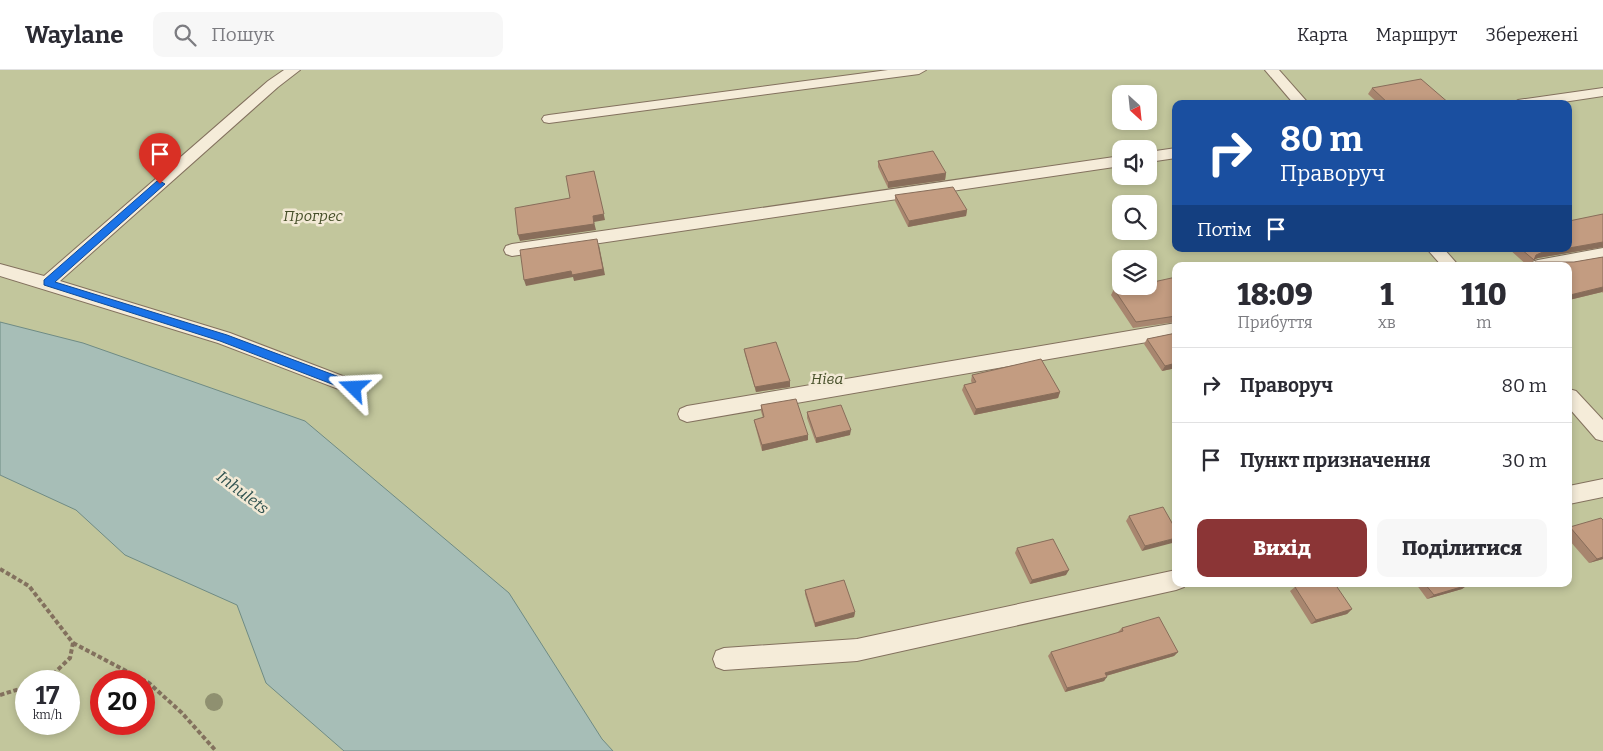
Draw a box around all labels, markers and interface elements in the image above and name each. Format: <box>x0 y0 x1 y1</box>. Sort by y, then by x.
search box <box>153 12 503 57</box>
text: Waylane <box>25 21 123 49</box>
icon: search <box>171 21 199 49</box>
text: Пошук <box>211 23 274 46</box>
text: Карта <box>1297 24 1348 46</box>
text: Маршрут <box>1376 24 1457 46</box>
text: Збережені <box>1485 24 1578 46</box>
north arrow <box>1112 85 1158 130</box>
map controls <box>1112 85 1157 295</box>
text: 80 m <box>1280 118 1363 160</box>
icon: right <box>1197 120 1262 185</box>
pin <box>139 133 181 184</box>
icon: arrive <box>146 140 174 168</box>
button: sound <box>1112 140 1157 185</box>
text: Праворуч <box>1280 160 1385 187</box>
button: search <box>1112 195 1157 240</box>
park label: Прогрес <box>283 207 343 225</box>
icon: arrive <box>1262 215 1290 243</box>
text: Потім <box>1197 218 1252 241</box>
button: layers <box>1112 250 1157 295</box>
text: 18:09 <box>1237 277 1313 313</box>
text: 1 <box>1380 277 1394 313</box>
text: 110 <box>1461 277 1507 313</box>
text: Прибуття <box>1238 313 1313 332</box>
text: хв <box>1378 313 1396 332</box>
text: m <box>1476 313 1491 332</box>
position arrow <box>327 361 379 413</box>
park label: Ніва <box>811 370 843 388</box>
icon: right <box>1197 371 1225 399</box>
text: Праворуч <box>1240 374 1333 397</box>
text: 80 m <box>1501 374 1547 397</box>
icon: arrive <box>1197 446 1225 474</box>
text: Пункт призначення <box>1240 449 1431 472</box>
text: 30 m <box>1502 449 1547 472</box>
water label: Inhulets <box>213 467 273 518</box>
button: Вихід <box>1197 519 1367 577</box>
button: Поділитися <box>1377 519 1547 577</box>
speed limit sign: 20 <box>90 670 155 735</box>
text: 17 <box>35 681 60 711</box>
text: km/h <box>33 708 62 722</box>

